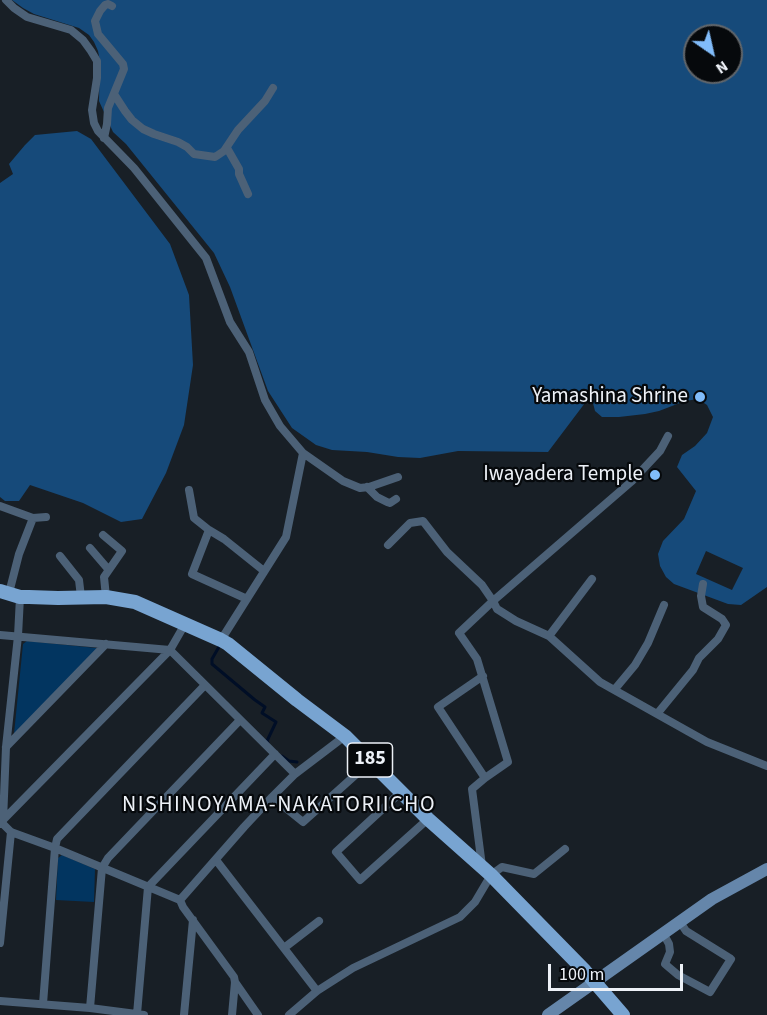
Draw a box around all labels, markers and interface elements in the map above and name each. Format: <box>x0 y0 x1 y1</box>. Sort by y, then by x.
north arrow <box>683 24 743 84</box>
text: N <box>711 55 733 79</box>
place label: Yamashina Shrine <box>532 384 688 410</box>
marker: Yamashina Shrine <box>693 390 707 404</box>
place label: Iwayadera Temple <box>483 462 643 488</box>
marker: Iwayadera Temple <box>648 468 662 482</box>
road number: 185 <box>348 743 392 777</box>
district label: NISHINOYAMA-NAKATORIICHO <box>122 793 436 819</box>
scale bar <box>551 952 686 990</box>
text: 100 m <box>559 962 604 987</box>

